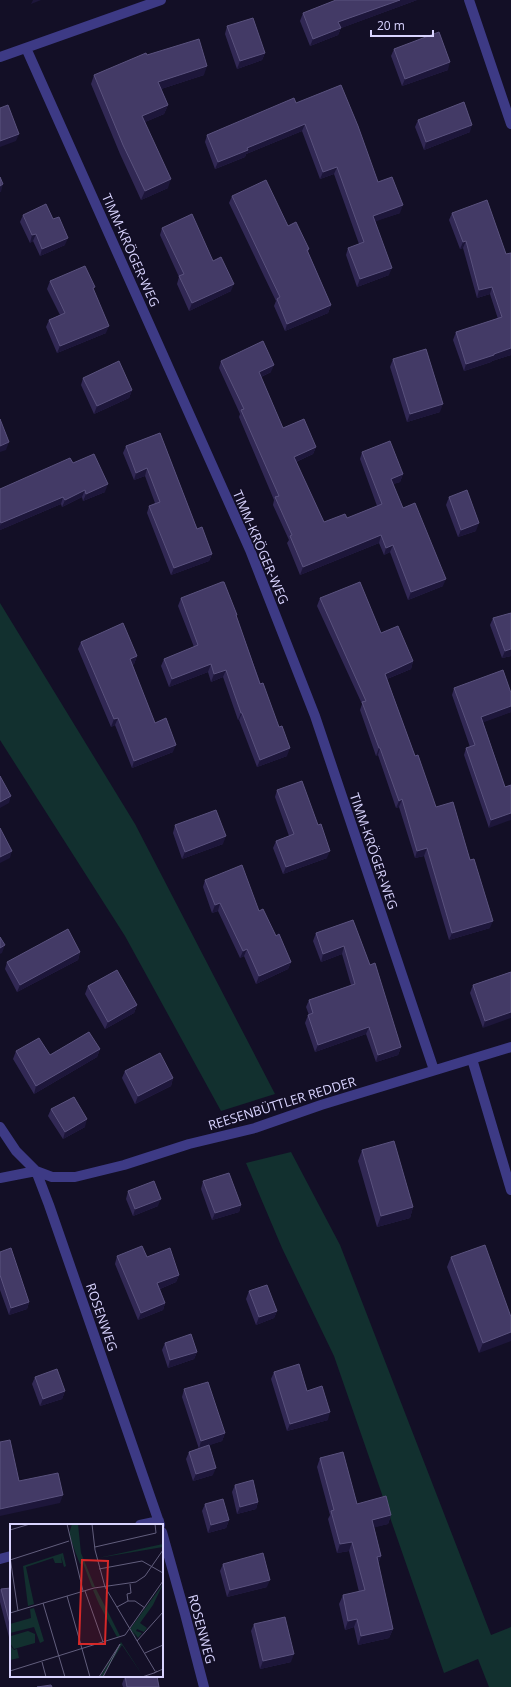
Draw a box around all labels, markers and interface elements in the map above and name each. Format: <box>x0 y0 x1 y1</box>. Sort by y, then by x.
scale bar <box>371 12 433 38</box>
text: 20 m <box>377 17 405 34</box>
street label: TIMM-KRÖGER-WEG <box>98 191 164 309</box>
street label: TIMM-KRÖGER-WEG <box>229 487 293 607</box>
street label: TIMM-KRÖGER-WEG <box>346 790 402 912</box>
street label: REESENBÜTTLER REDDER <box>206 1072 358 1134</box>
street label: ROSENWEG <box>82 1281 122 1353</box>
inset map <box>10 1524 163 1677</box>
street label: ROSENWEG <box>184 1592 220 1666</box>

